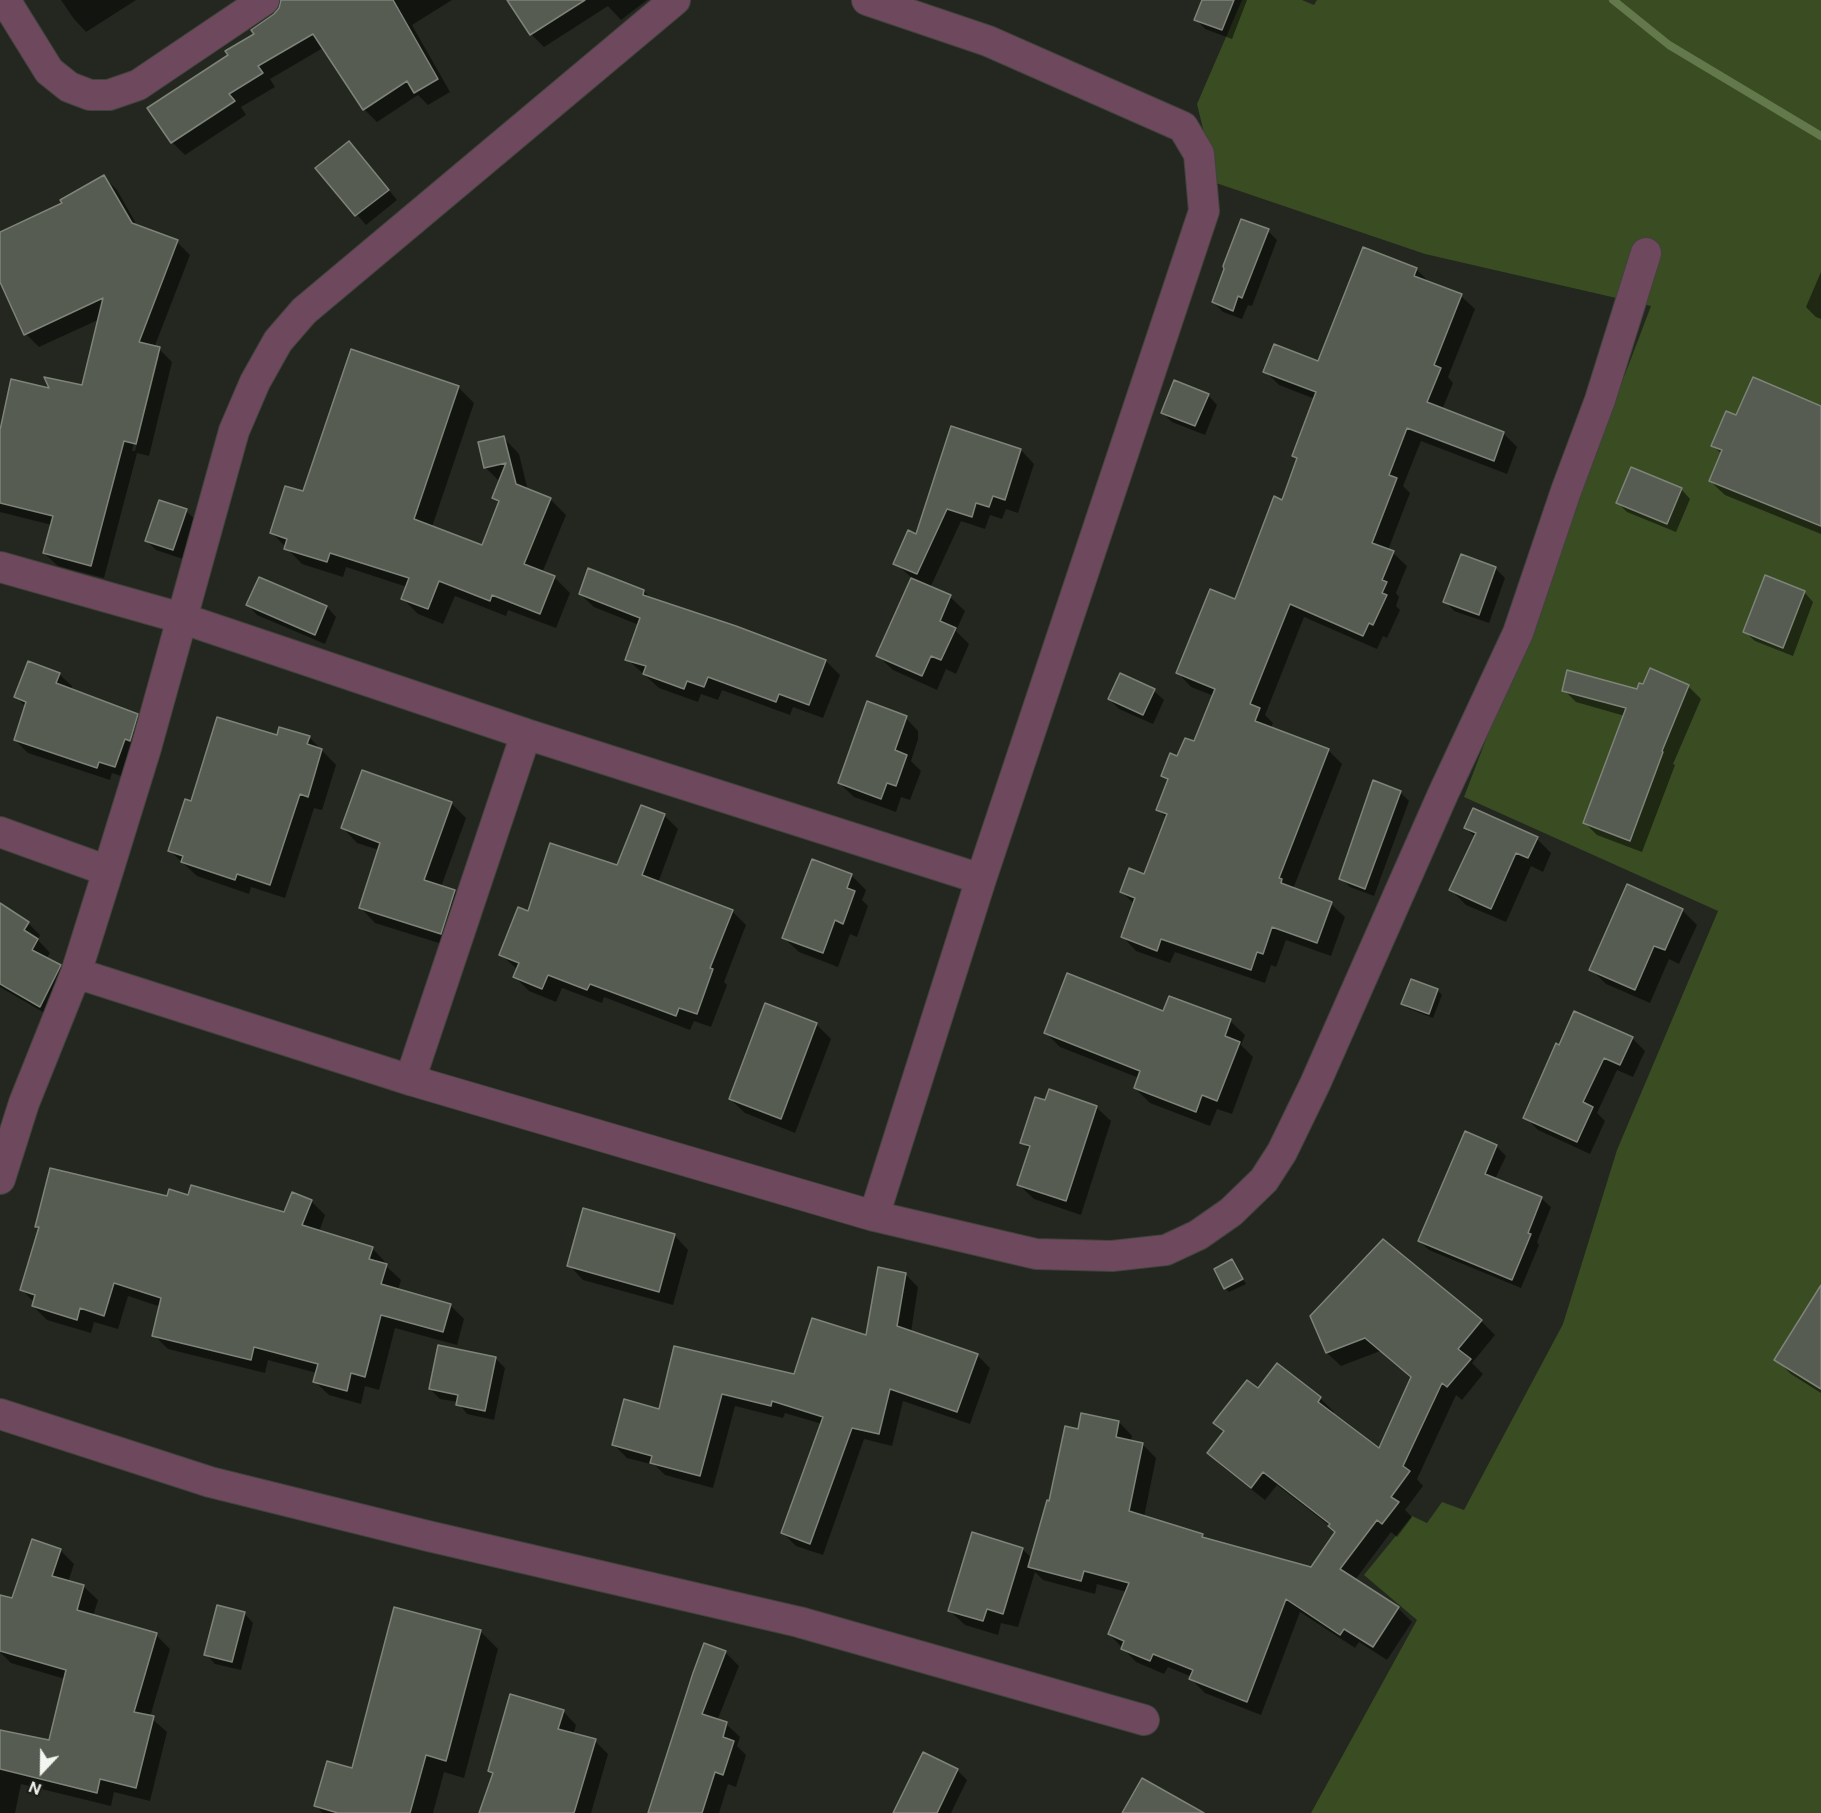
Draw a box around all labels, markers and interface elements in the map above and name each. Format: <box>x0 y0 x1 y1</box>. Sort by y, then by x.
north arrow <box>12 1741 72 1801</box>
text: N <box>26 1776 44 1800</box>

